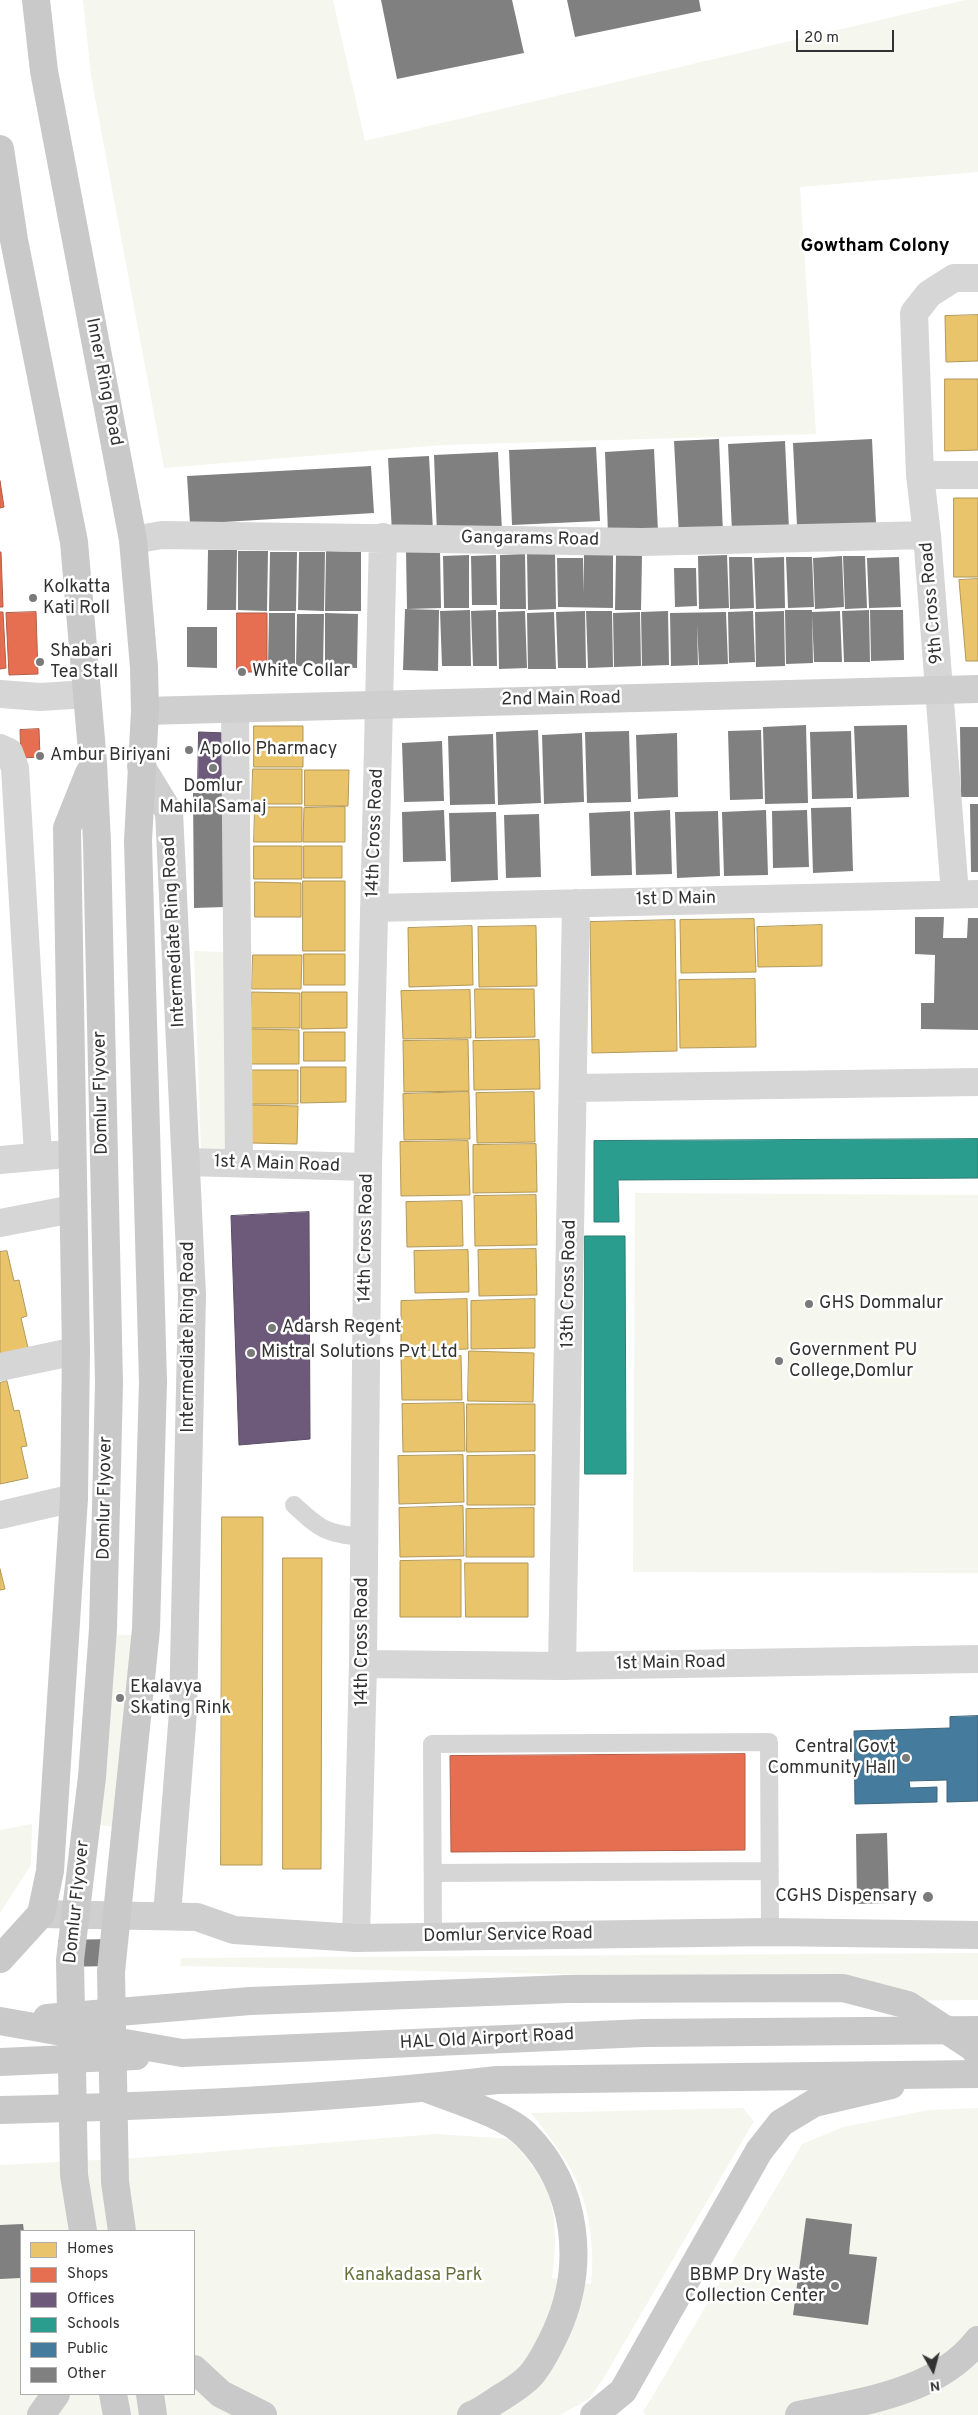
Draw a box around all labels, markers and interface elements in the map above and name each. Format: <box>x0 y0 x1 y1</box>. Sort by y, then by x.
scale bar <box>798 20 896 52</box>
text: 20 m <box>804 29 839 48</box>
district label: Gowtham Colony <box>800 236 950 258</box>
street label: Inner Ring Road <box>80 316 126 448</box>
street label: Gangarams Road <box>461 528 599 552</box>
street label: 9th Cross Road <box>917 541 949 665</box>
place label: Kolkatta Kati Roll <box>43 577 110 620</box>
marker: Kolkatta Kati Roll <box>27 592 39 604</box>
place label: Shabari Tea Stall <box>50 641 118 684</box>
marker: Shabari Tea Stall <box>34 656 46 668</box>
place label: White Collar <box>252 661 350 683</box>
marker: White Collar <box>236 666 248 678</box>
street label: 2nd Main Road <box>501 688 621 712</box>
place label: Apollo Pharmacy <box>199 739 337 761</box>
marker: Apollo Pharmacy <box>183 744 195 756</box>
place label: Ambur Biriyani <box>50 745 171 767</box>
marker: Ambur Biriyani <box>34 750 46 762</box>
marker: Domlur Mahila Samaj <box>207 762 219 774</box>
street label: 14th Cross Road <box>363 768 389 898</box>
place label: Domlur Mahila Samaj <box>160 776 266 819</box>
street label: Intermediate Ring Road <box>159 836 191 1028</box>
street label: 1st D Main <box>636 889 716 911</box>
street label: Domlur Flyover <box>90 1031 114 1155</box>
street label: 1st A Main Road <box>214 1152 340 1178</box>
street label: 14th Cross Road <box>355 1173 379 1303</box>
street label: 13th Cross Road <box>558 1219 582 1349</box>
street label: Intermediate Ring Road <box>178 1241 200 1433</box>
place label: GHS Dommalur <box>819 1293 943 1315</box>
marker: GHS Dommalur <box>803 1298 815 1310</box>
place label: Adarsh Regent <box>282 1317 402 1339</box>
marker: Adarsh Regent <box>266 1322 278 1334</box>
place label: Government PU College,Domlur <box>789 1340 917 1382</box>
place label: Mistral Solutions Pvt Ltd <box>261 1342 458 1364</box>
marker: Mistral Solutions Pvt Ltd <box>245 1347 257 1359</box>
marker: Government PU College,Domlur <box>773 1355 785 1367</box>
street label: Domlur Flyover <box>94 1436 118 1560</box>
street label: 14th Cross Road <box>352 1577 374 1707</box>
street label: 1st Main Road <box>616 1652 726 1676</box>
place label: Ekalavya Skating Rink <box>130 1677 231 1720</box>
marker: Ekalavya Skating Rink <box>114 1692 126 1704</box>
place label: Central Govt Community Hall <box>767 1737 896 1780</box>
marker: Central Govt Community Hall <box>900 1752 912 1764</box>
street label: Domlur Flyover <box>61 1839 95 1965</box>
place label: CGHS Dispensary <box>775 1886 917 1908</box>
marker: CGHS Dispensary <box>921 1890 935 1904</box>
street label: Domlur Service Road <box>423 1924 593 1948</box>
street label: HAL Old Airport Road <box>399 2025 575 2055</box>
legend <box>20 2230 195 2395</box>
text: Homes <box>67 2240 114 2259</box>
text: Shops <box>67 2265 108 2284</box>
park label: Kanakadasa Park <box>344 2265 482 2287</box>
place label: BBMP Dry Waste Collection Center <box>685 2265 825 2308</box>
marker: BBMP Dry Waste Collection Center <box>829 2280 841 2292</box>
text: Offices <box>67 2290 114 2309</box>
text: Schools <box>67 2315 120 2334</box>
text: Public <box>67 2340 108 2359</box>
north arrow <box>908 2345 958 2395</box>
text: Other <box>67 2365 106 2384</box>
text: N <box>929 2376 941 2394</box>

